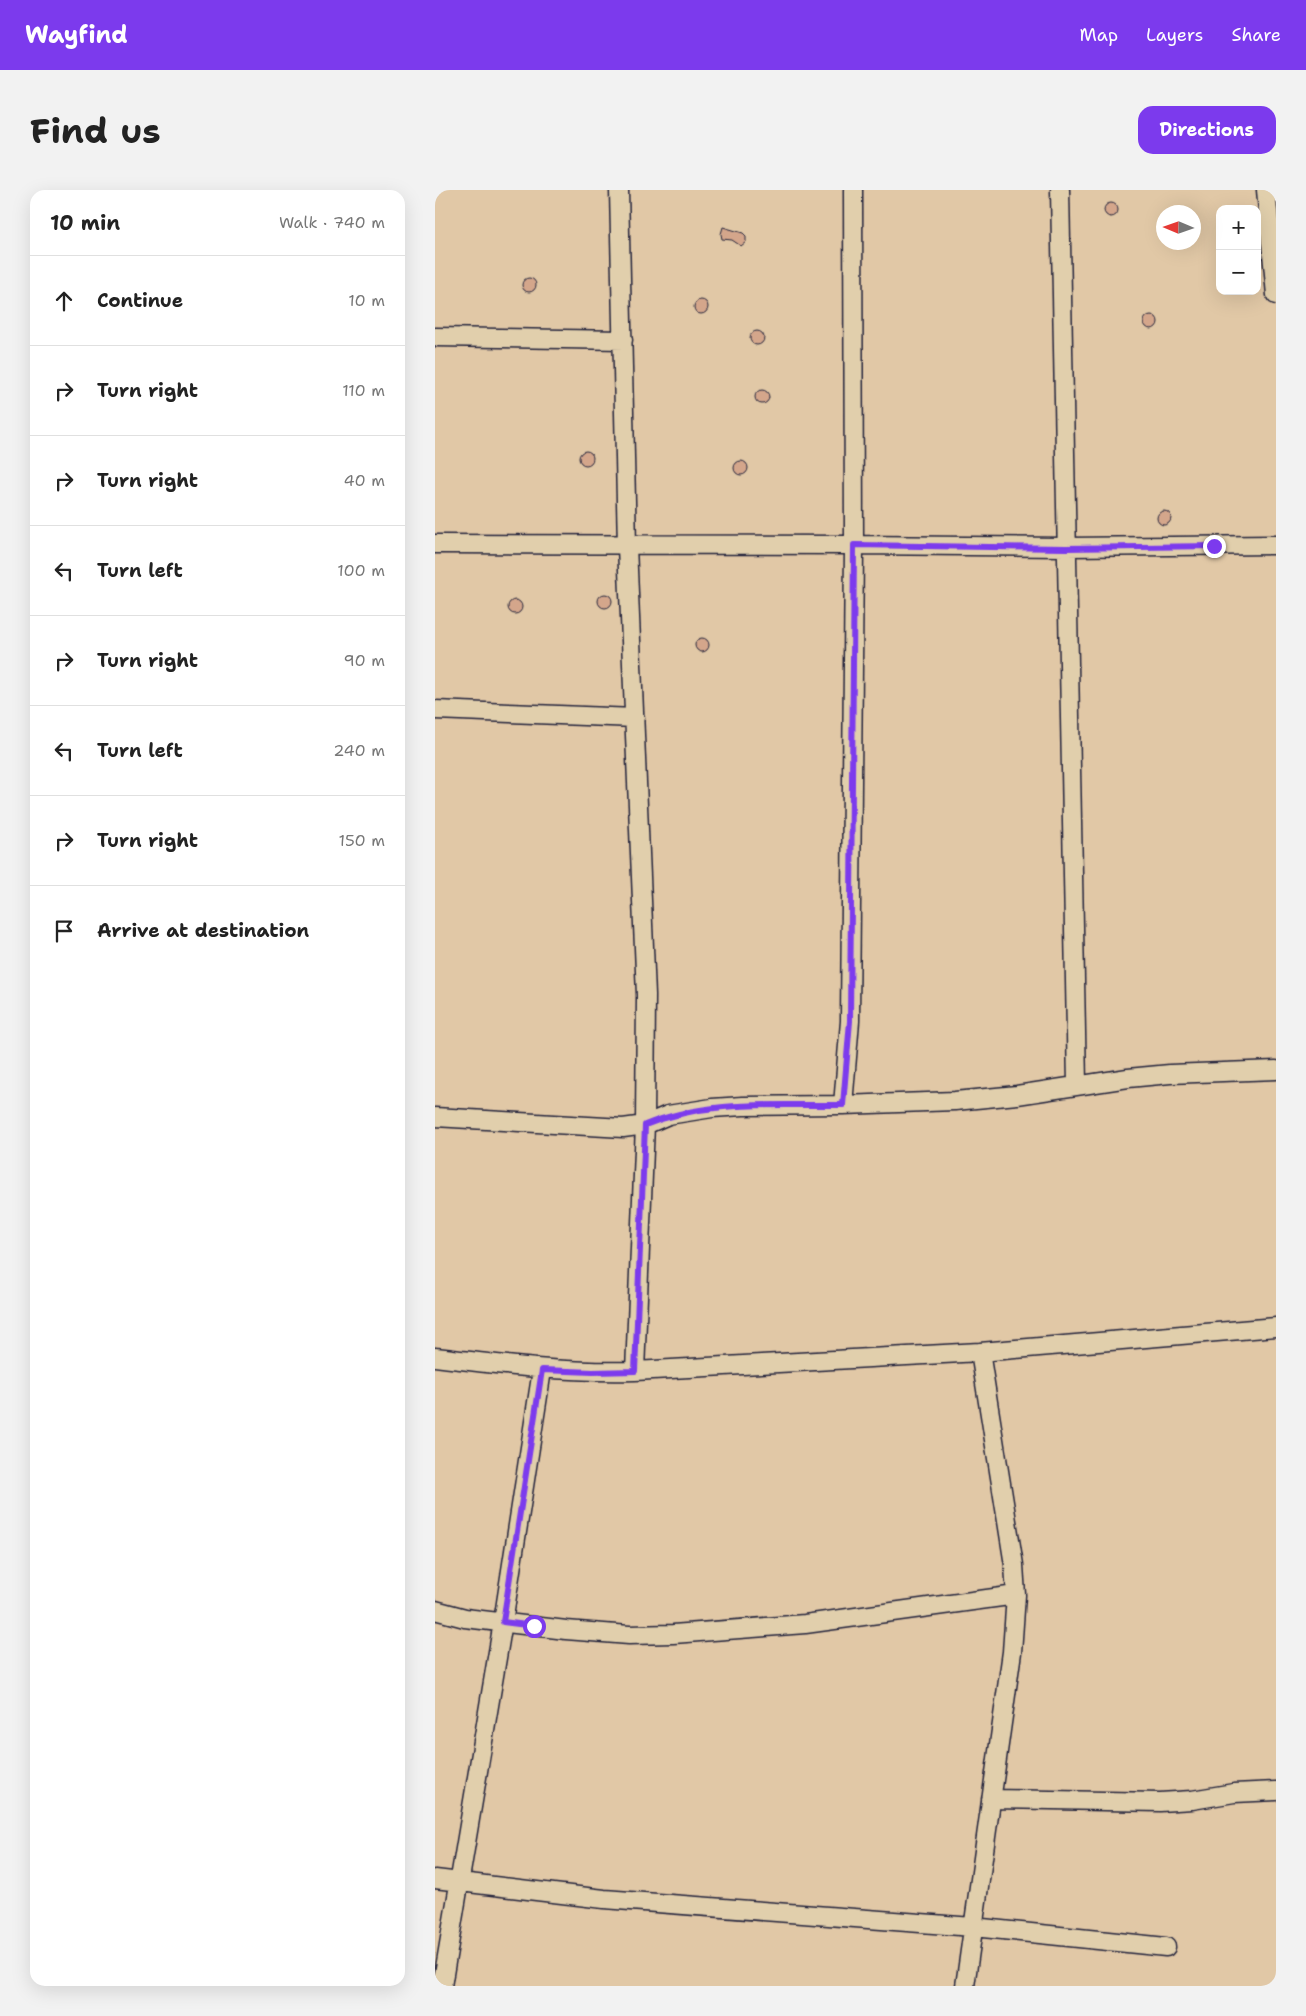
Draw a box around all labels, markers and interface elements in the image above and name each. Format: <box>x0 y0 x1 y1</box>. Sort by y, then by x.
text: Wayfind <box>25 19 128 51</box>
text: Map <box>1080 23 1118 47</box>
text: Layers <box>1146 23 1203 47</box>
text: Share <box>1231 23 1281 47</box>
button: Directions <box>1138 106 1276 154</box>
text: Find us <box>30 107 161 154</box>
north arrow <box>1156 205 1201 250</box>
map controls <box>1216 205 1261 295</box>
button: + <box>1216 205 1261 250</box>
text: 10 min <box>50 209 120 237</box>
text: Walk · 740 m <box>279 212 385 233</box>
button: − <box>1216 250 1261 295</box>
icon: ahead <box>50 287 78 315</box>
text: Continue <box>97 288 183 313</box>
text: 10 m <box>348 290 385 311</box>
icon: right <box>50 377 78 405</box>
text: Turn right <box>97 378 198 403</box>
text: 110 m <box>342 380 385 401</box>
icon: right <box>50 467 78 495</box>
text: Turn right <box>97 468 198 493</box>
text: 40 m <box>343 470 385 491</box>
route end <box>1203 535 1226 558</box>
icon: left <box>50 557 78 585</box>
text: Turn left <box>97 558 183 583</box>
text: 100 m <box>337 560 385 581</box>
icon: right <box>50 647 78 675</box>
text: Turn right <box>97 648 198 673</box>
text: 90 m <box>344 650 385 671</box>
icon: left <box>50 737 78 765</box>
text: Turn left <box>97 738 183 763</box>
text: 240 m <box>333 740 385 761</box>
icon: right <box>50 827 78 855</box>
text: Turn right <box>97 828 198 853</box>
text: 150 m <box>338 830 385 851</box>
icon: arrive <box>50 917 78 945</box>
text: Arrive at destination <box>97 918 309 943</box>
route start <box>523 1615 546 1638</box>

